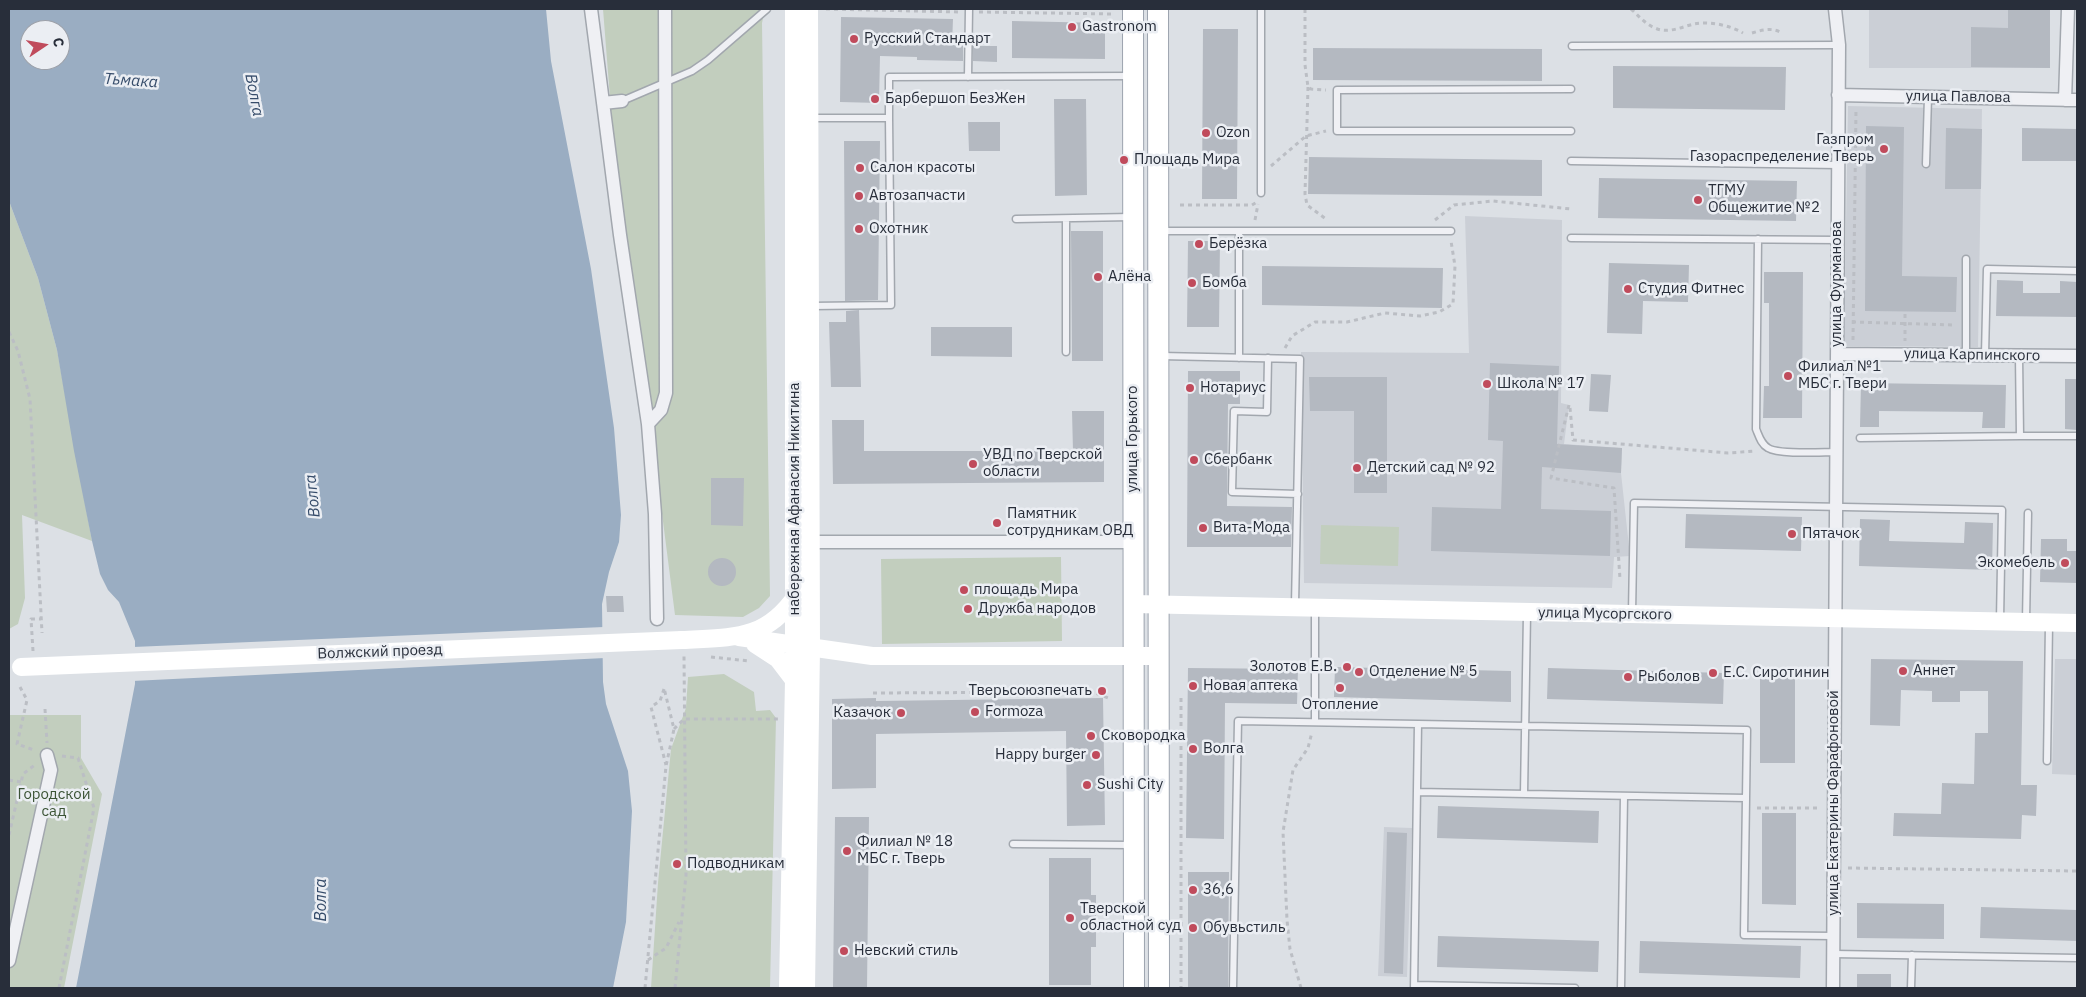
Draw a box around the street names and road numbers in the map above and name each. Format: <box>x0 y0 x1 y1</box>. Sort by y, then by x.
street label: улица Павлова <box>1905 87 2011 107</box>
street label: улица Фурманова <box>1828 221 1846 347</box>
street label: улица Карпинского <box>1904 345 2040 365</box>
street label: набережная Афанасия Никитина <box>786 382 804 616</box>
street label: улица Горького <box>1124 385 1142 493</box>
street label: улица Мусоргского <box>1538 604 1672 624</box>
street label: Волжский проезд <box>317 641 443 663</box>
street label: улица Екатерины Фарафоновой <box>1825 690 1843 916</box>

